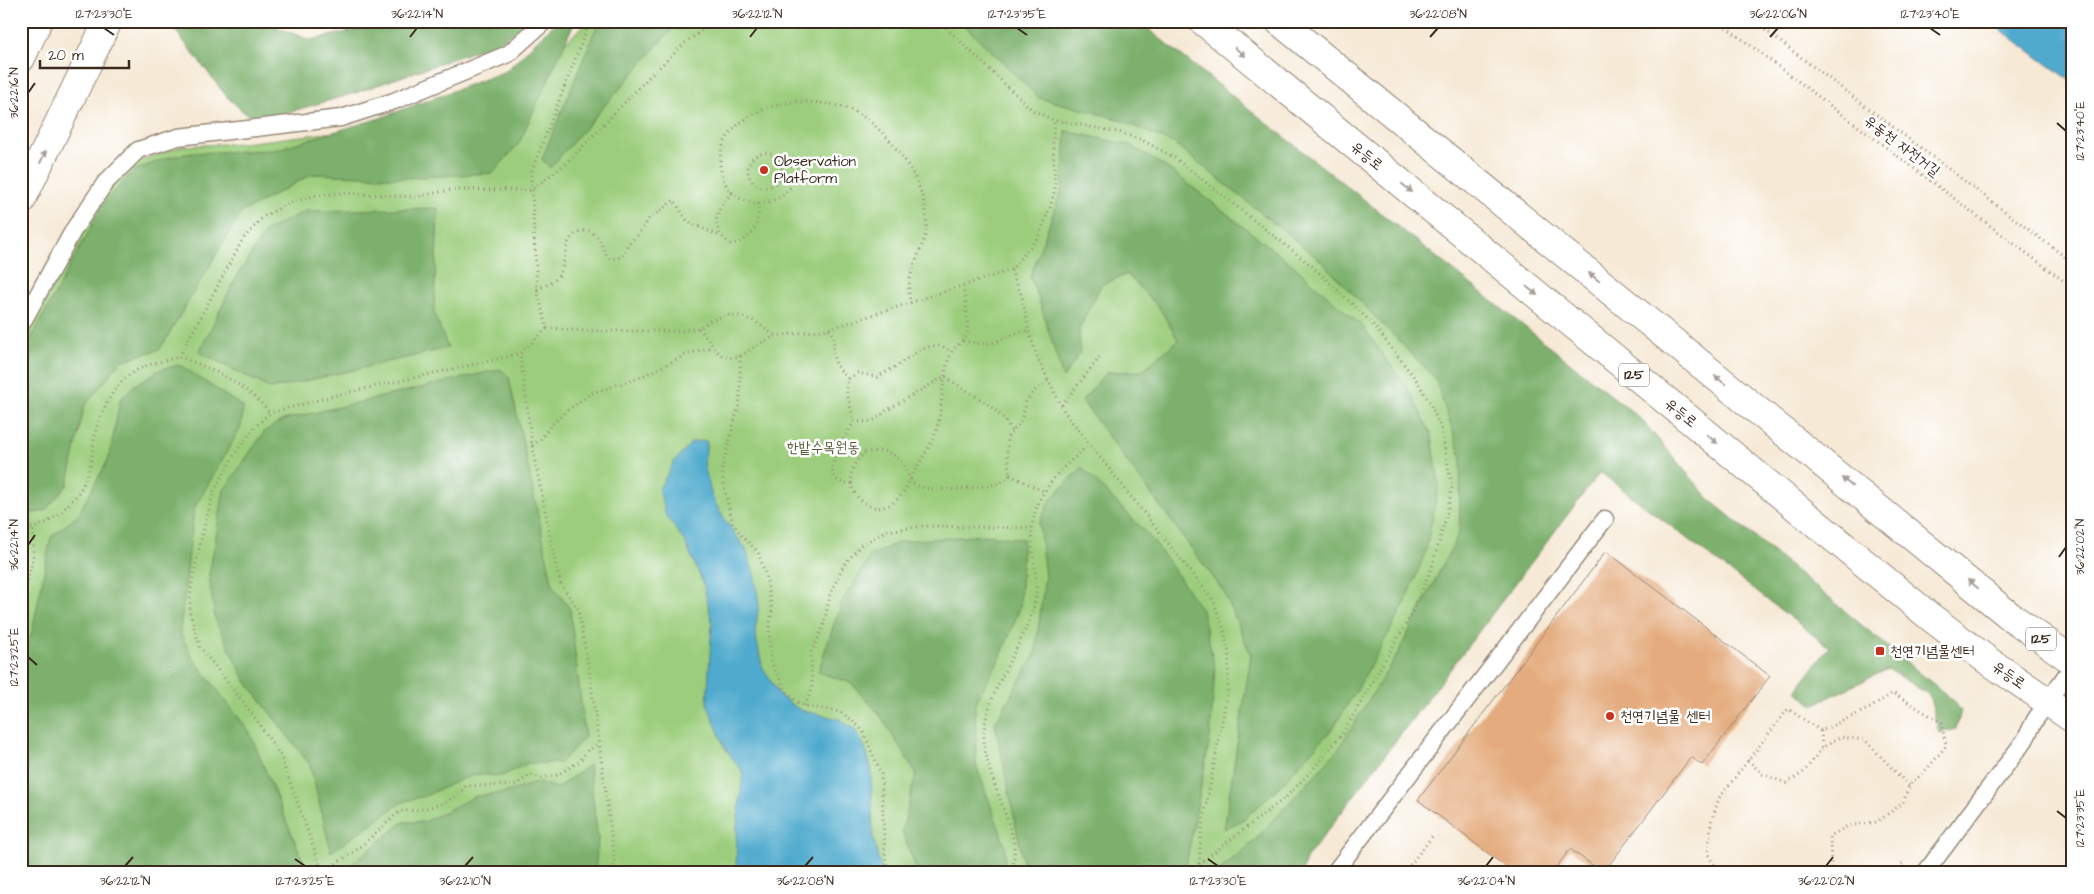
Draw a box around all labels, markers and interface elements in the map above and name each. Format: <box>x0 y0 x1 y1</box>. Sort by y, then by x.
text: 127°23'30"E <box>76 6 132 23</box>
text: 36°22'14"N <box>391 6 443 23</box>
text: 36°22'12"N <box>732 6 783 23</box>
text: 127°23'35"E <box>988 6 1046 23</box>
text: 36°22'08"N <box>1409 6 1467 23</box>
text: 36°22'06"N <box>1749 6 1807 23</box>
text: 127°23'40"E <box>1900 6 1960 23</box>
scale bar <box>40 38 129 70</box>
text: 20 m <box>48 45 84 66</box>
one-way arrow <box>1234 47 1247 58</box>
text: 36°22'16"N <box>6 67 23 119</box>
text: 127°23'40"E <box>2072 101 2089 161</box>
street label: 유동천 자전거길 <box>1860 110 1944 182</box>
street label: 유등로 <box>1346 136 1388 176</box>
one-way arrow <box>39 150 47 165</box>
place label: Observation Platform <box>774 151 857 189</box>
marker: Observation Platform <box>758 164 770 176</box>
one-way arrow <box>1400 183 1413 194</box>
one-way arrow <box>1588 272 1601 283</box>
one-way arrow <box>1526 286 1539 297</box>
road number: 125 <box>1619 364 1649 386</box>
one-way arrow <box>1714 374 1727 385</box>
street label: 유등로 <box>1660 393 1702 433</box>
one-way arrow <box>1706 433 1719 444</box>
park label: 한밭수목원동 <box>787 437 859 458</box>
one-way arrow <box>1840 476 1853 487</box>
text: 36°22'02"N <box>2072 518 2089 575</box>
text: 36°22'14"N <box>6 519 23 571</box>
one-way arrow <box>1966 579 1979 590</box>
text: 127°23'25"E <box>6 628 23 686</box>
road number: 125 <box>2026 628 2056 650</box>
place label: 천연기념물센터 <box>1890 641 1975 662</box>
marker: 천연기념물센터 <box>1874 645 1886 657</box>
street label: 유등로 <box>1988 656 2030 694</box>
place label: 천연기념물 센터 <box>1620 706 1711 727</box>
marker: 천연기념물 센터 <box>1604 710 1616 722</box>
text: 127°23'35"E <box>2072 789 2089 847</box>
text: 36°22'12"N <box>100 873 151 890</box>
text: 127°23'25"E <box>276 873 334 890</box>
text: 36°22'10"N <box>439 873 491 890</box>
text: 36°22'08"N <box>776 873 834 890</box>
text: 127°23'30"E <box>1190 873 1246 890</box>
text: 36°22'04"N <box>1457 873 1515 890</box>
text: 36°22'02"N <box>1798 873 1855 890</box>

